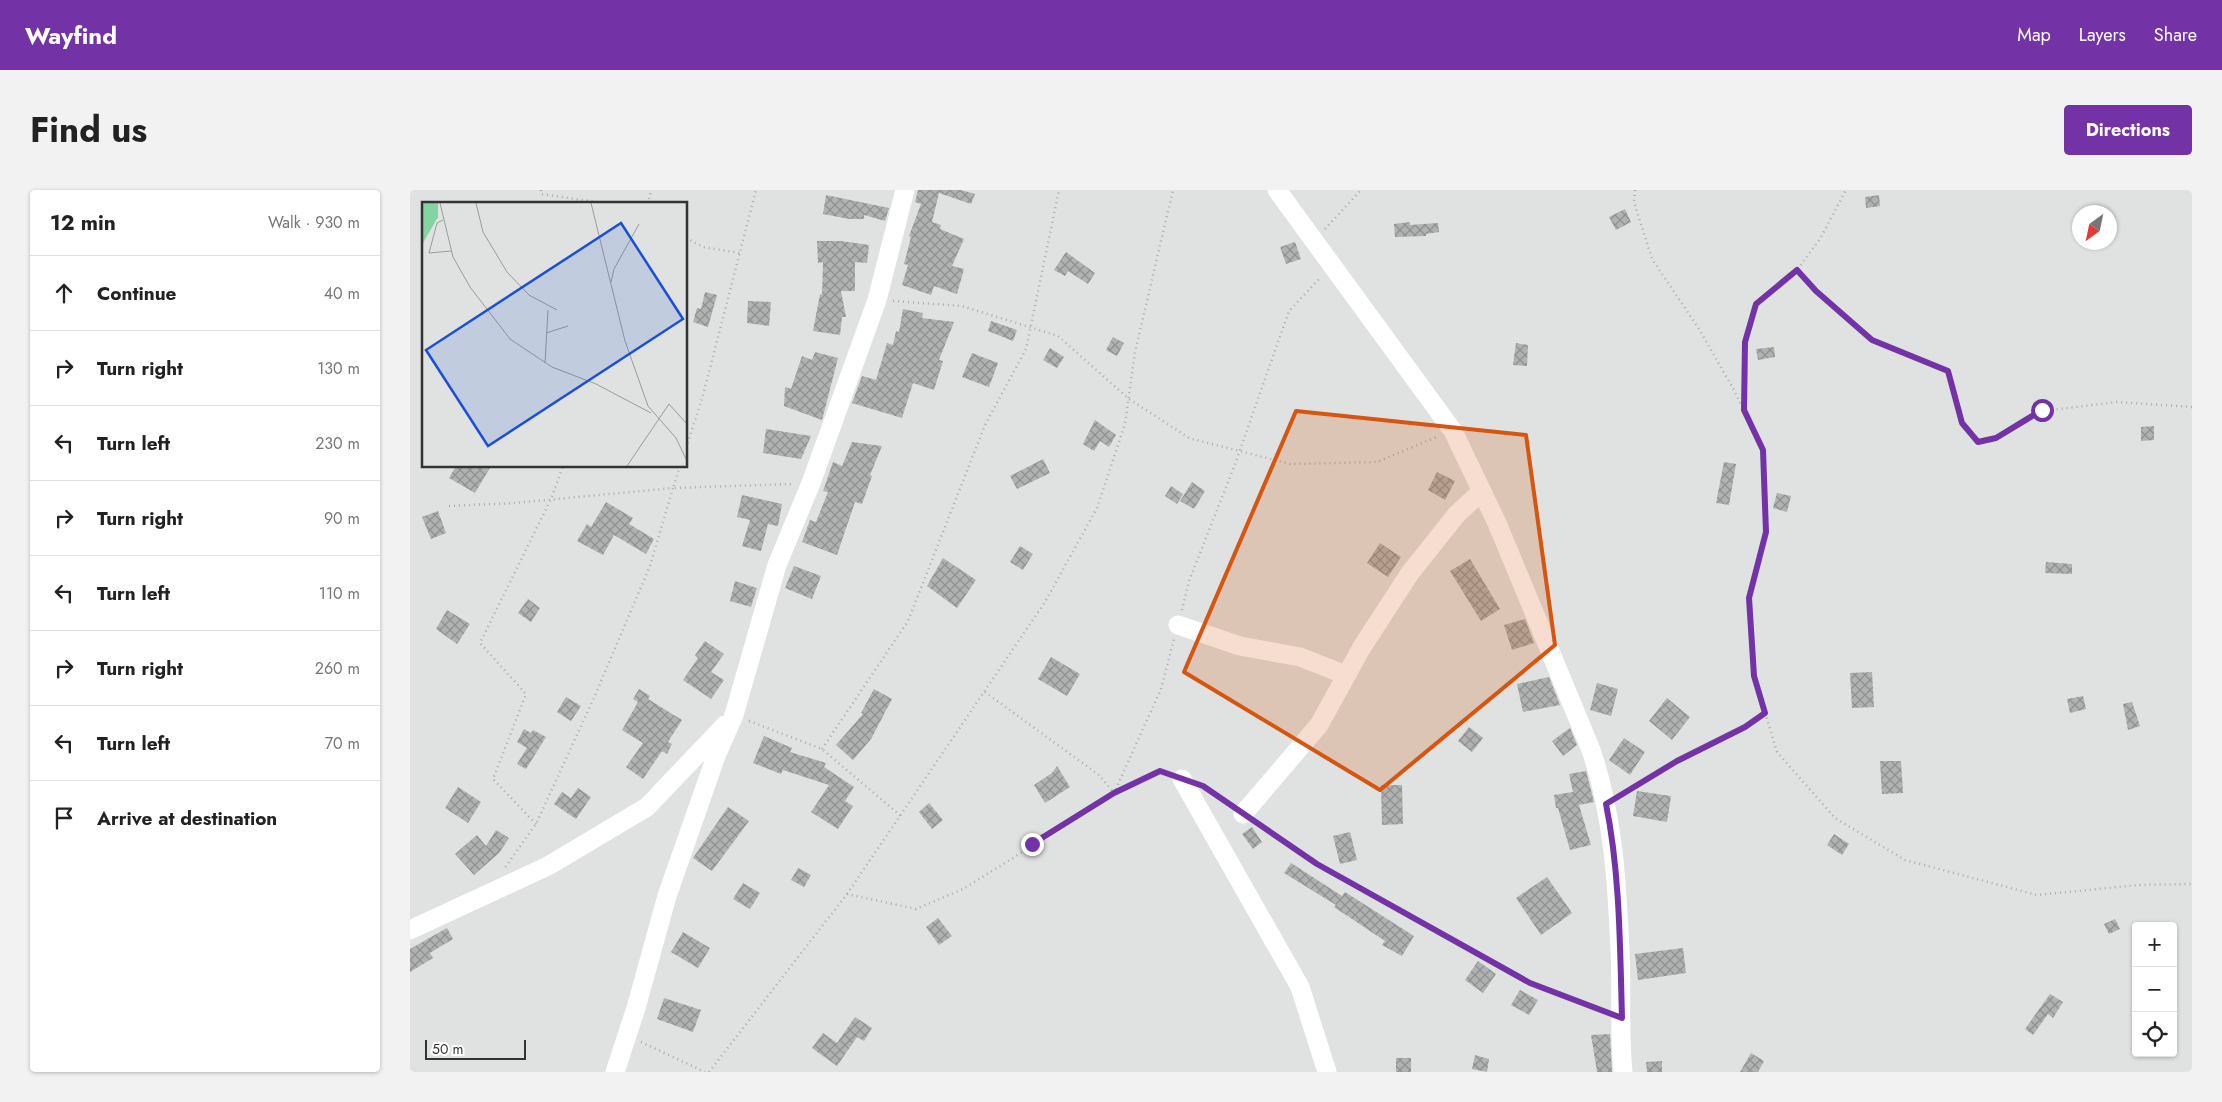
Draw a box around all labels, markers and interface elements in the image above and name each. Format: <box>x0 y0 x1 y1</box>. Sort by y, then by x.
text: Wayfind <box>25 18 117 53</box>
text: Map <box>2017 22 2051 48</box>
text: Layers <box>2079 22 2126 48</box>
text: Share <box>2154 22 2197 48</box>
text: Find us <box>30 105 147 155</box>
button: Directions <box>2064 105 2192 155</box>
inset map <box>422 202 688 468</box>
north arrow <box>2072 205 2117 250</box>
text: 12 min <box>50 208 116 238</box>
text: Walk · 930 m <box>268 211 360 234</box>
icon: ahead <box>50 279 78 307</box>
text: Continue <box>97 280 176 307</box>
text: 40 m <box>324 282 360 305</box>
icon: right <box>50 354 78 382</box>
text: Turn right <box>97 355 183 382</box>
text: 130 m <box>317 357 360 380</box>
route start <box>2031 399 2054 422</box>
icon: left <box>50 429 78 457</box>
text: Turn left <box>97 430 170 457</box>
text: 230 m <box>315 432 360 455</box>
icon: right <box>50 504 78 532</box>
text: Turn right <box>97 505 183 532</box>
text: 90 m <box>324 507 360 530</box>
icon: left <box>50 579 78 607</box>
text: Turn left <box>97 580 170 607</box>
text: 110 m <box>319 582 360 605</box>
icon: right <box>50 654 78 682</box>
text: Turn right <box>97 655 183 682</box>
text: 260 m <box>315 657 360 680</box>
icon: left <box>50 729 78 757</box>
text: Turn left <box>97 730 170 757</box>
text: 70 m <box>325 732 360 755</box>
icon: arrive <box>50 804 78 832</box>
text: Arrive at destination <box>97 805 277 832</box>
route end <box>1021 833 1044 856</box>
map controls <box>2132 922 2177 1057</box>
button: + <box>2132 922 2177 967</box>
button: − <box>2132 967 2177 1012</box>
button: locate <box>2132 1012 2177 1057</box>
scale bar <box>425 1037 526 1060</box>
text: 50 m <box>432 1039 463 1059</box>

